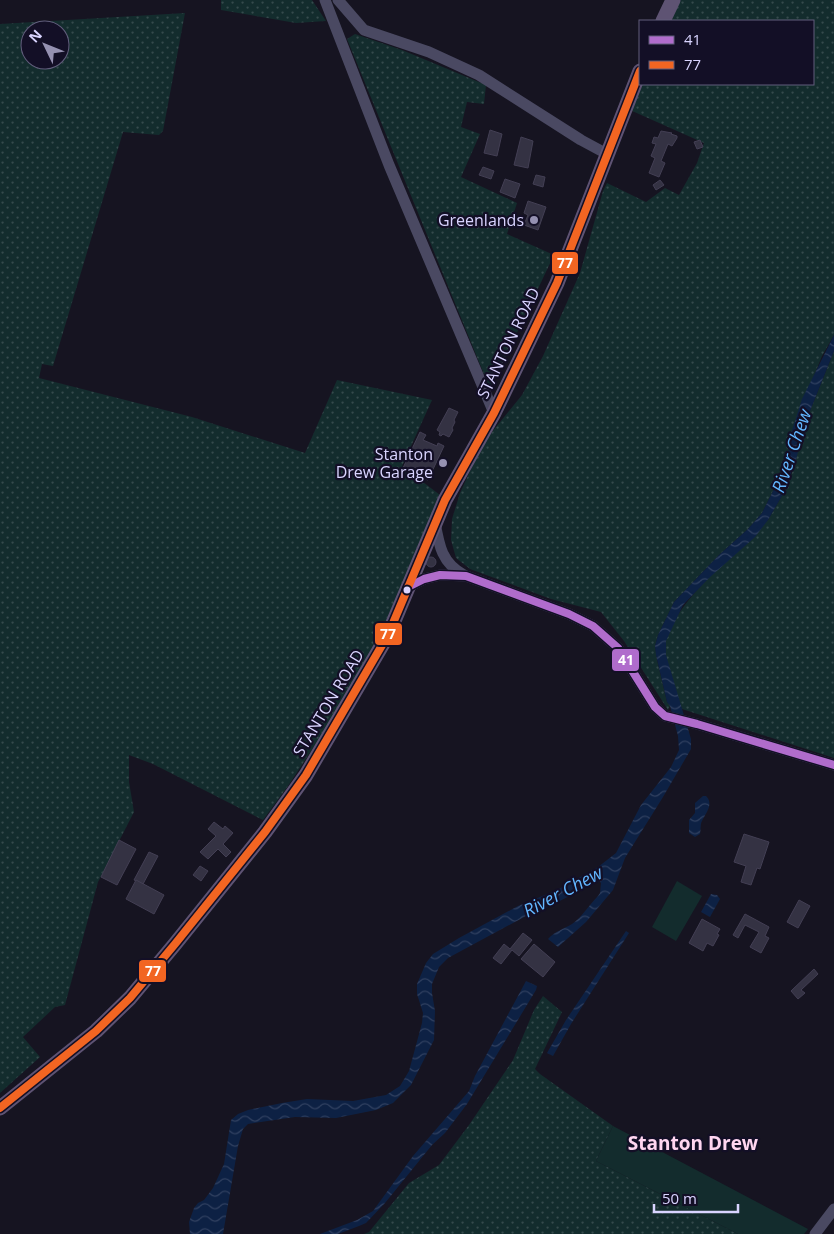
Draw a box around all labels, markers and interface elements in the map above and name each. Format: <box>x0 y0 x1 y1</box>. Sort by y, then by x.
north arrow <box>20 20 70 70</box>
legend <box>639 20 814 85</box>
text: N <box>24 25 46 46</box>
text: 41 <box>684 29 701 49</box>
text: 77 <box>684 54 701 74</box>
place label: Greenlands <box>438 209 524 231</box>
marker: Greenlands <box>528 214 540 226</box>
line badge: 77 <box>551 251 579 275</box>
text: 77 <box>557 253 573 272</box>
street label: STANTON ROAD <box>472 284 544 402</box>
water label: River Chew <box>766 405 817 496</box>
place label: Stanton Drew Garage <box>336 443 433 483</box>
marker: Stanton Drew Garage <box>437 457 449 469</box>
unlabelled marker <box>402 585 412 595</box>
line badge: 77 <box>374 622 403 646</box>
text: 77 <box>380 624 396 643</box>
street label: STANTON ROAD <box>287 645 369 761</box>
line badge: 41 <box>611 648 640 672</box>
text: 41 <box>618 650 634 669</box>
water label: River Chew <box>519 860 607 922</box>
line badge: 77 <box>138 959 167 983</box>
text: 77 <box>145 961 161 980</box>
district label: Stanton Drew <box>628 1130 759 1156</box>
scale bar <box>654 1182 738 1214</box>
text: 50 m <box>662 1188 697 1208</box>

